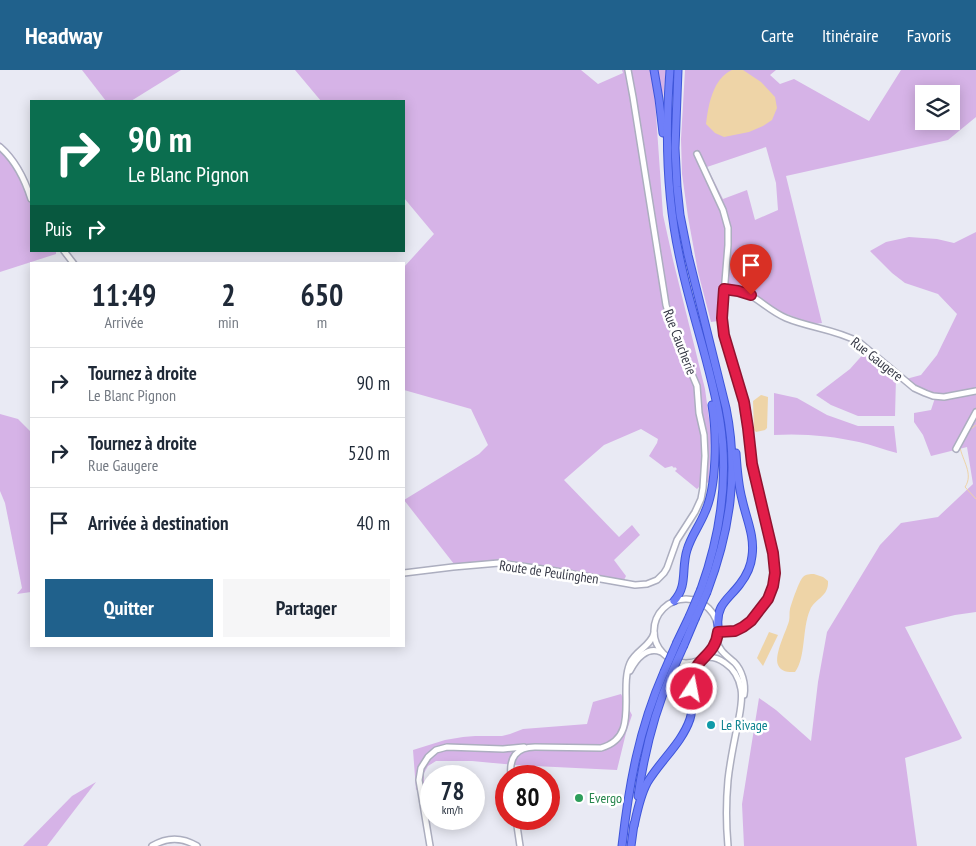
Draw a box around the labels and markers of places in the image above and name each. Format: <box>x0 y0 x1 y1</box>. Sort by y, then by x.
pin <box>730 244 772 295</box>
place label: Le Rivage <box>721 716 768 734</box>
marker: Le Rivage <box>705 719 717 731</box>
place label: Evergo <box>589 789 622 807</box>
marker: Evergo <box>573 792 585 804</box>

